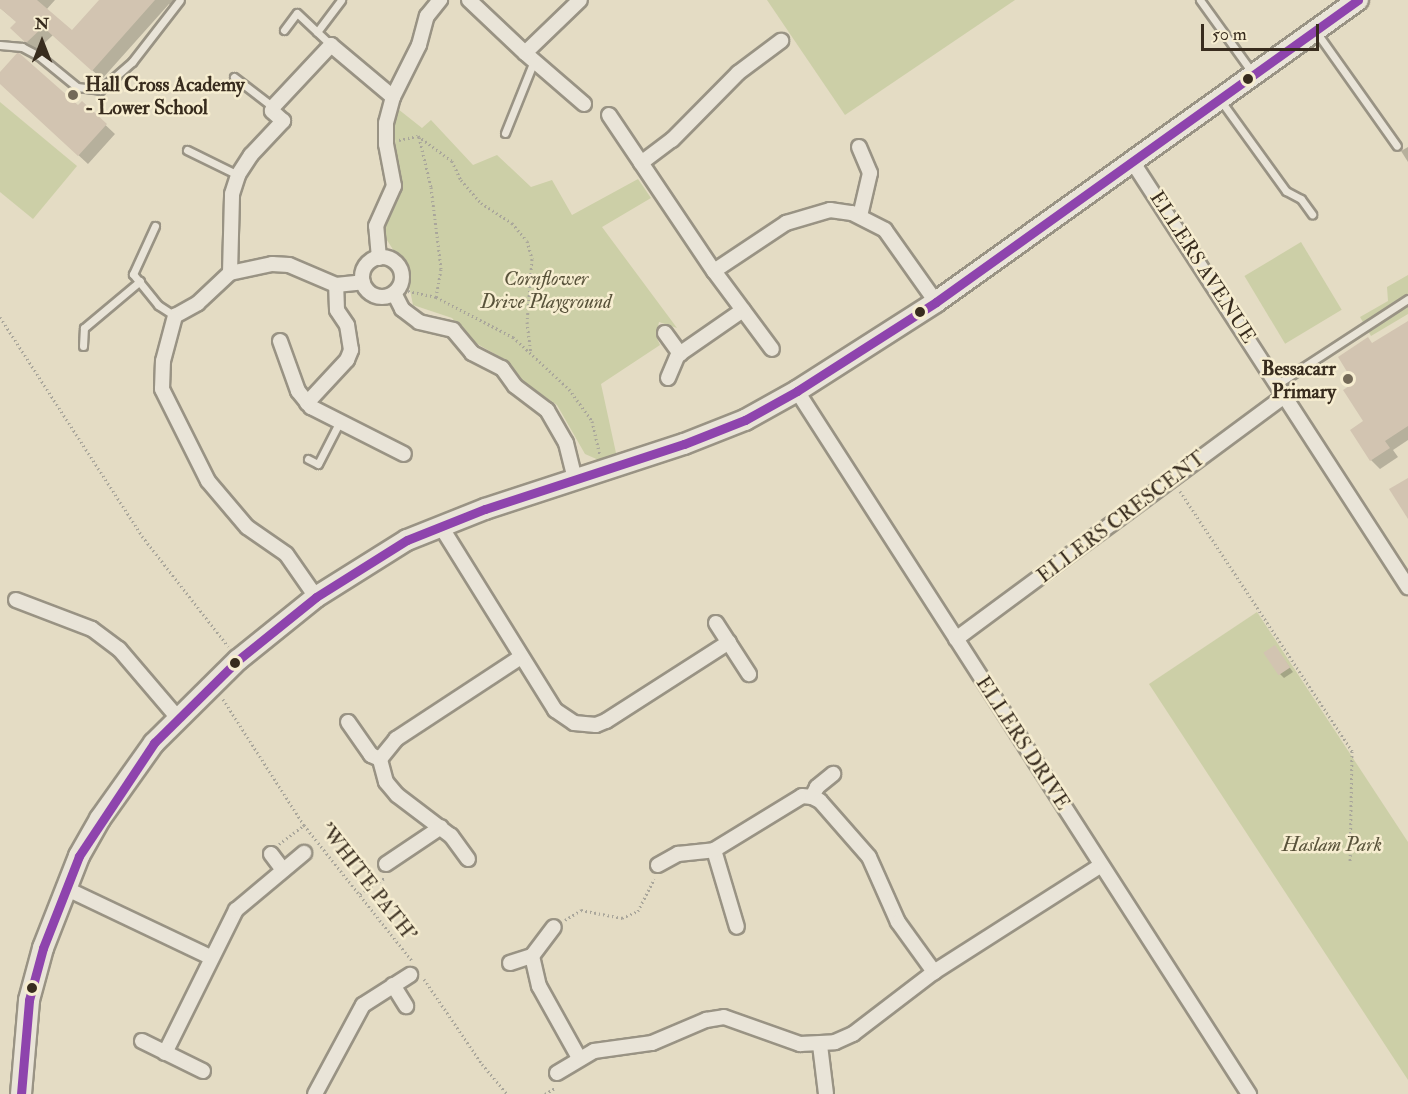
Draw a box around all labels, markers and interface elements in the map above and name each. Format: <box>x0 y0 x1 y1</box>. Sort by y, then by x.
north arrow <box>12 12 72 72</box>
scale bar <box>1204 12 1322 50</box>
text: N <box>35 14 49 34</box>
text: 50 m <box>1212 23 1247 46</box>
place label: Hall Cross Academy - Lower School <box>85 72 245 119</box>
unlabelled marker <box>1242 73 1254 85</box>
marker: Hall Cross Academy - Lower School <box>66 88 80 102</box>
street label: ELLERS AVENUE <box>1145 186 1261 348</box>
park label: Cornflower Drive Playground <box>480 267 612 314</box>
unlabelled marker <box>914 306 926 318</box>
place label: Bessacarr Primary <box>1261 356 1336 403</box>
marker: Bessacarr Primary <box>1341 372 1355 386</box>
street label: ELLERS CRESCENT <box>1032 446 1210 588</box>
unlabelled marker <box>229 657 241 669</box>
street label: ELLERS DRIVE <box>971 672 1075 814</box>
street label: 'WHITE PATH' <box>314 818 422 946</box>
park label: Haslam Park <box>1282 832 1382 856</box>
unlabelled marker <box>26 982 38 994</box>

